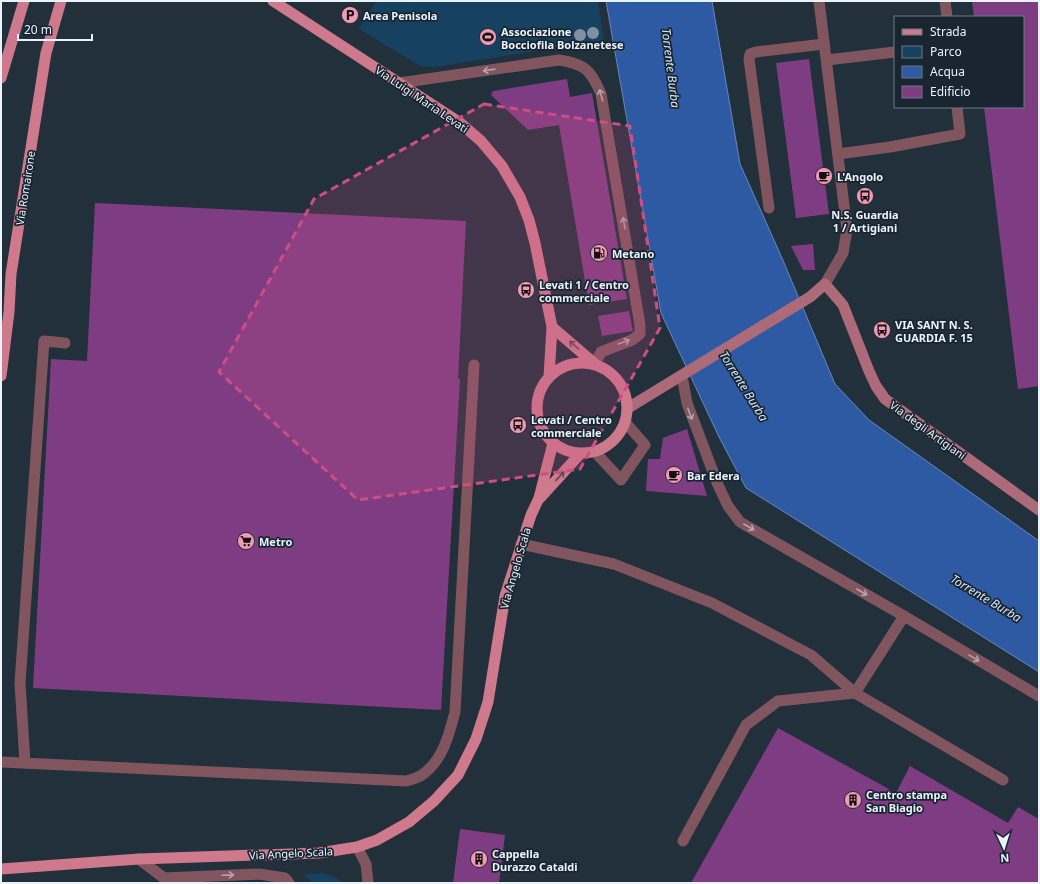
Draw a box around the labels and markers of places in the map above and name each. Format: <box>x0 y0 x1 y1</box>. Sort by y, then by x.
parking icon: Area Penisola <box>340 5 360 25</box>
place label: Area Penisola <box>363 8 437 23</box>
place label: Associazione Bocciofila Bolzanetese <box>501 24 624 52</box>
sports icon: Associazione Bocciofila Bolzanetese <box>478 27 498 47</box>
cafe icon: L'Angolo <box>814 166 834 186</box>
place label: L'Angolo <box>837 169 883 184</box>
bus stop icon: N.S. Guardia 1 / Artigiani <box>855 186 875 206</box>
place label: N.S. Guardia 1 / Artigiani <box>831 207 899 235</box>
fuel station icon: Metano <box>589 243 609 263</box>
place label: Metano <box>612 246 654 261</box>
place label: Levati 1 / Centro commerciale <box>539 277 629 305</box>
bus stop icon: Levati 1 / Centro commerciale <box>516 280 536 300</box>
place label: VIA SANT N. S. GUARDIA F. 15 <box>895 317 973 345</box>
bus stop icon: VIA SANT N. S. GUARDIA F. 15 <box>872 320 892 340</box>
place label: Levati / Centro commerciale <box>531 412 612 440</box>
bus stop icon: Levati / Centro commerciale <box>508 415 528 435</box>
cafe icon: Bar Edera <box>664 465 684 485</box>
place label: Bar Edera <box>687 468 740 483</box>
supermarket icon: Metro <box>236 531 256 551</box>
place label: Metro <box>259 534 292 549</box>
place label: Centro stampa San Biagio <box>866 787 947 815</box>
building icon: Centro stampa San Biagio <box>843 790 863 810</box>
place label: Cappella Durazzo Cataldi <box>492 846 578 874</box>
building icon: Cappella Durazzo Cataldi <box>469 849 489 869</box>

